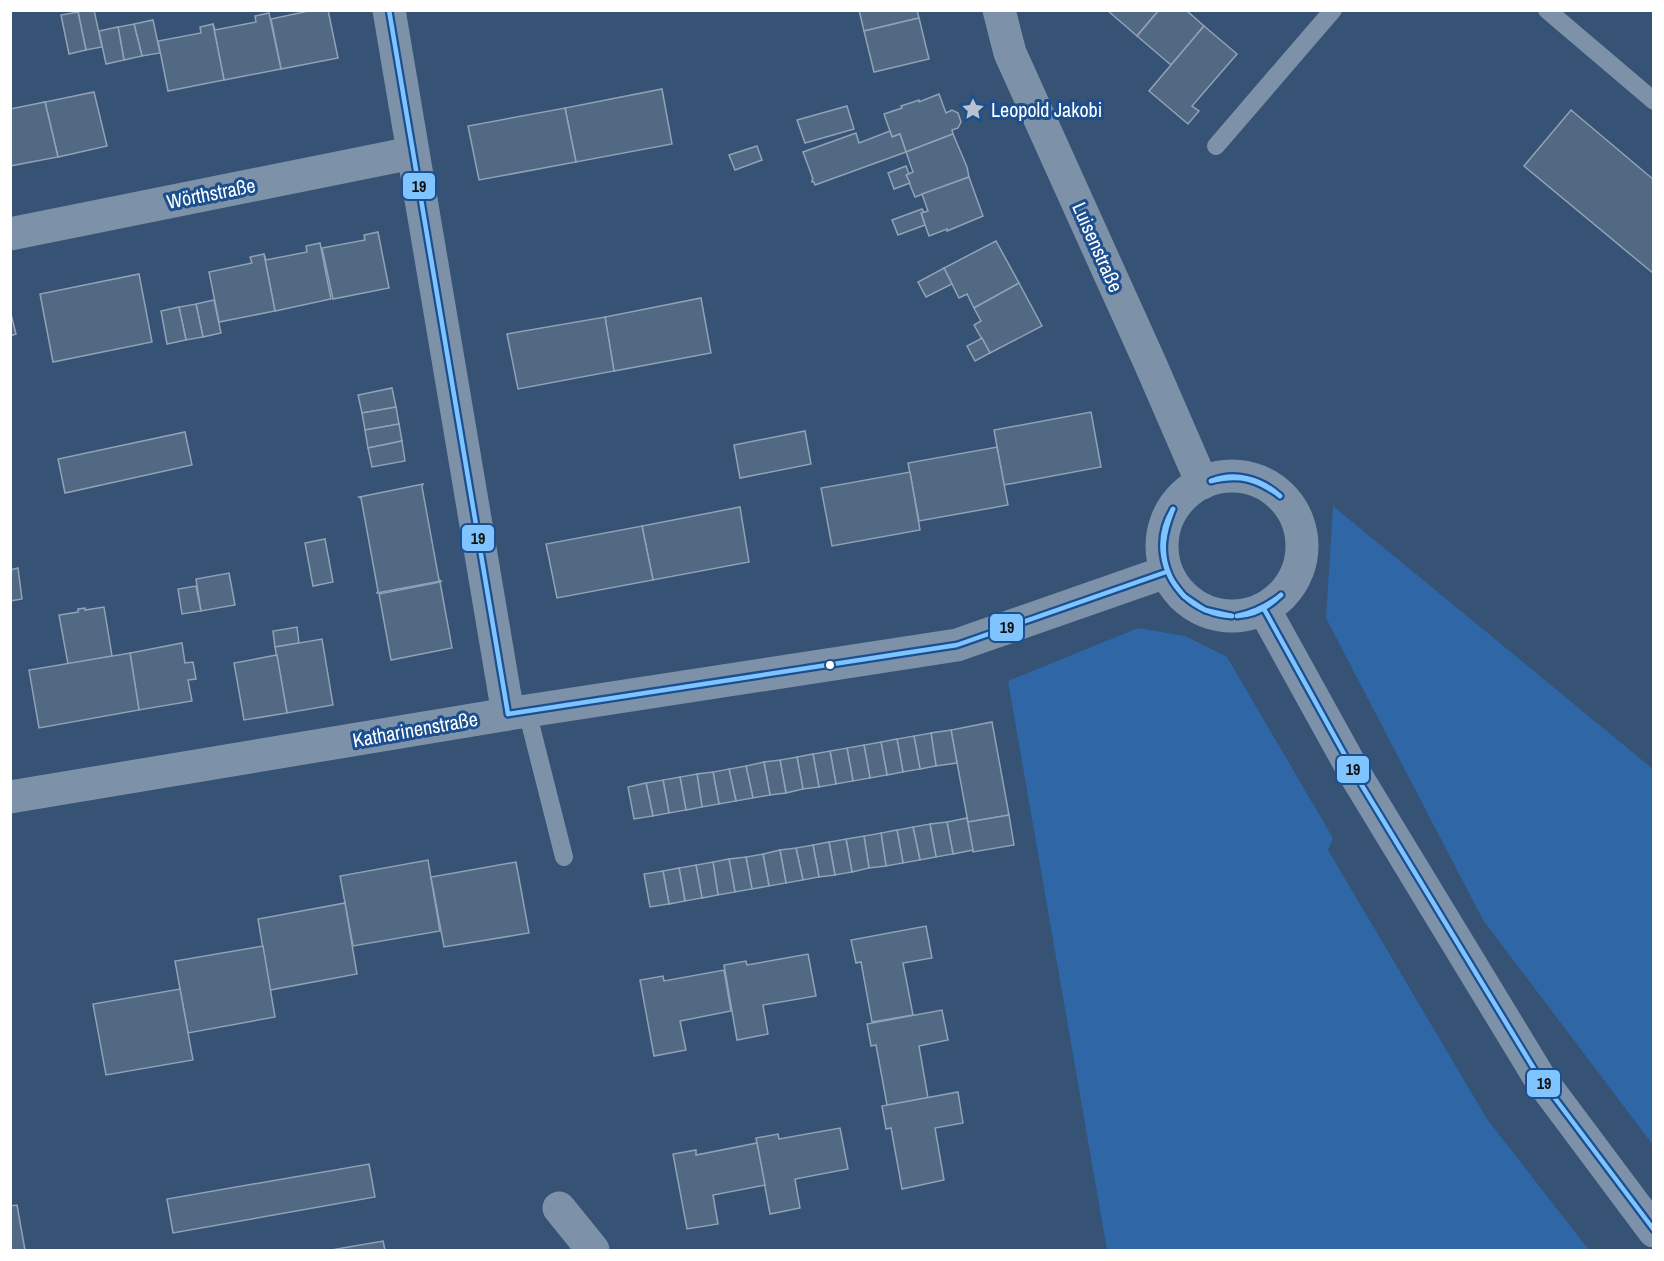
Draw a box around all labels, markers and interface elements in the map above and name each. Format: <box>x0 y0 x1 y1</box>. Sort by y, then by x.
place icon: Leopold Jakobi <box>960 96 986 122</box>
place label: Leopold Jakobi <box>991 96 1102 123</box>
street label: Wörthstraße <box>164 171 258 215</box>
line badge: 19 <box>402 172 436 200</box>
text: 19 <box>412 175 426 197</box>
street label: Luisenstraße <box>1066 198 1130 296</box>
line badge: 19 <box>461 524 495 552</box>
text: 19 <box>471 527 485 549</box>
line badge: 19 <box>989 613 1024 642</box>
text: 19 <box>1000 616 1014 638</box>
unlabelled marker <box>824 659 836 671</box>
street label: Katharinenstraße <box>350 705 480 753</box>
line badge: 19 <box>1336 755 1370 784</box>
text: 19 <box>1346 758 1360 780</box>
line badge: 19 <box>1526 1069 1561 1098</box>
text: 19 <box>1537 1072 1551 1094</box>

